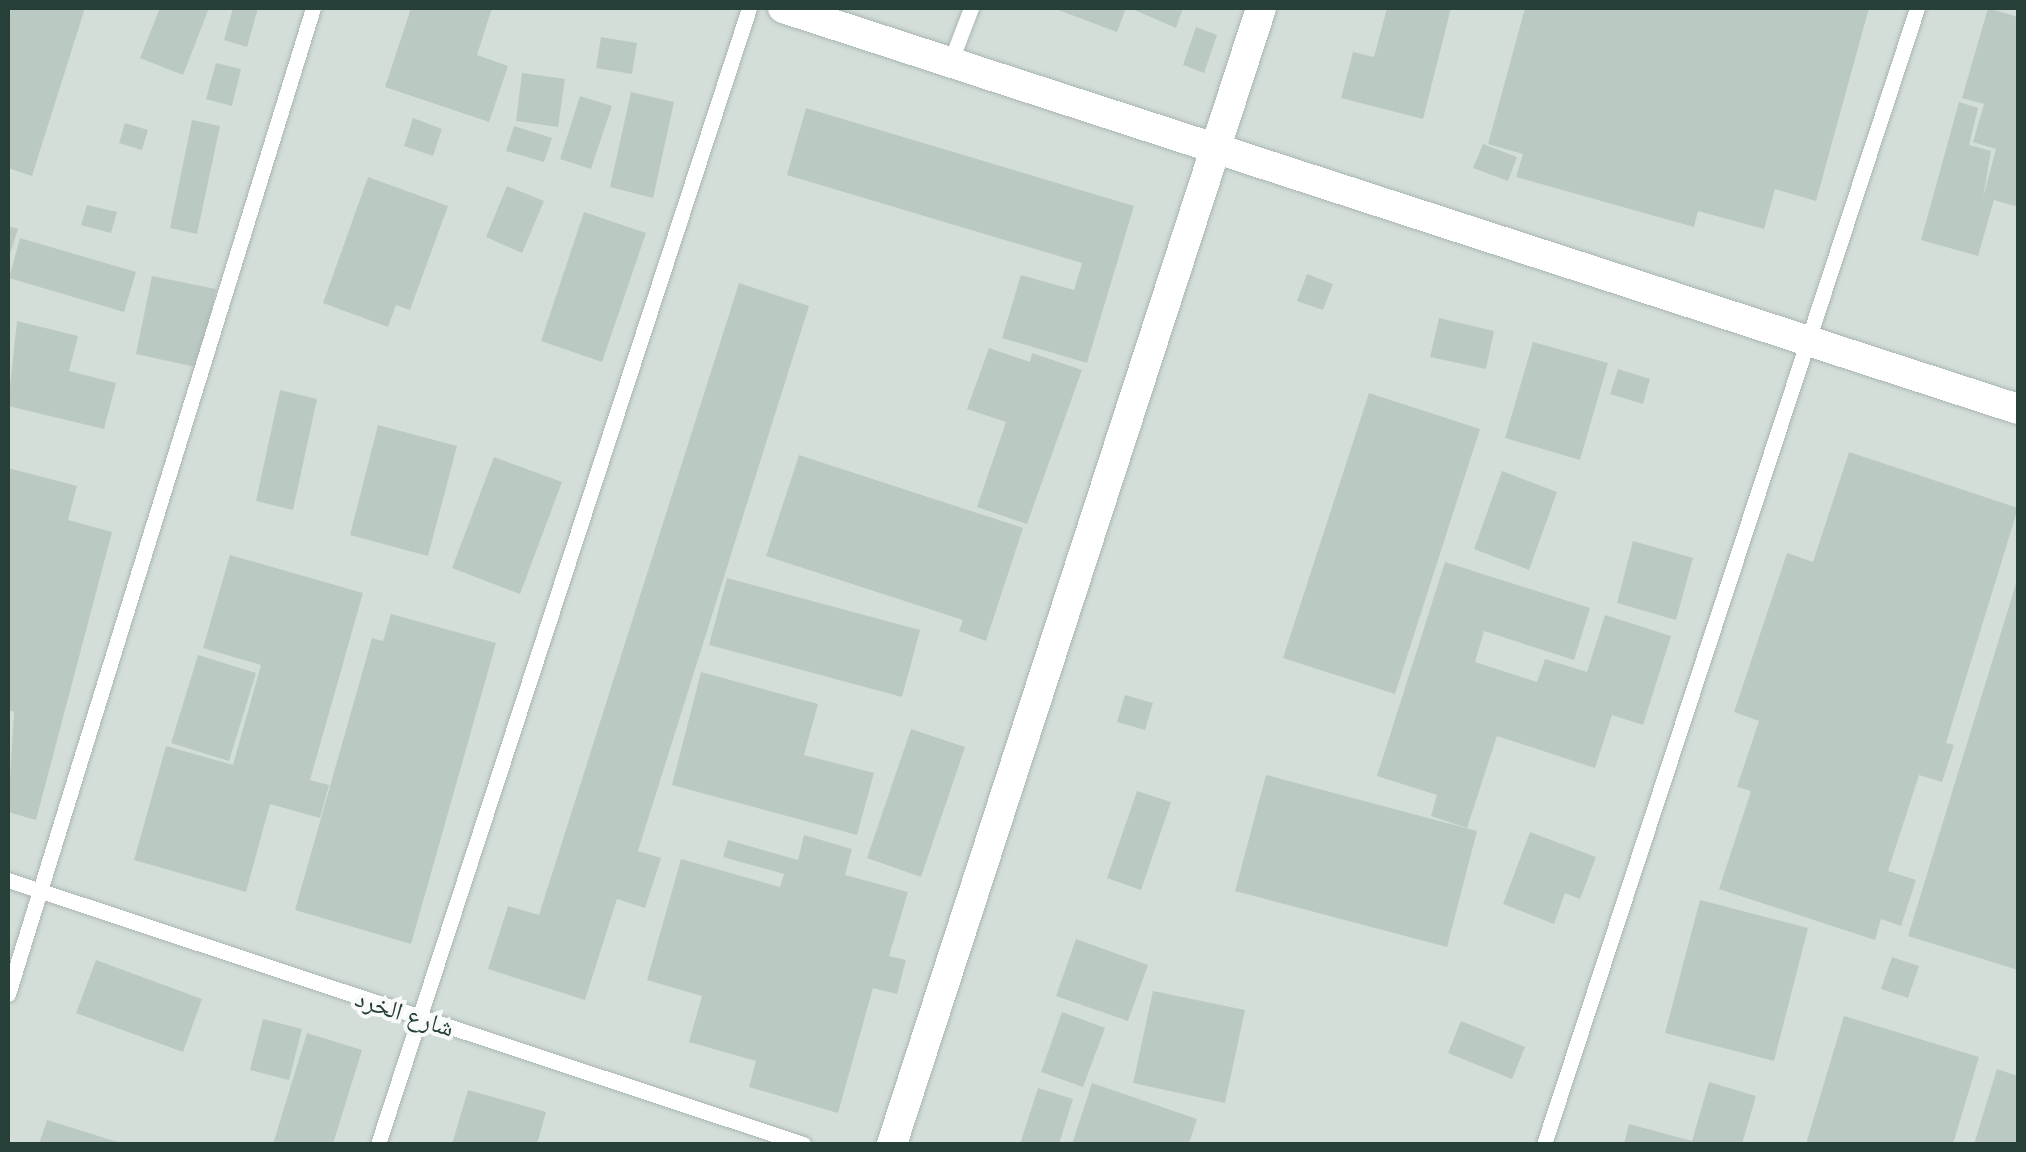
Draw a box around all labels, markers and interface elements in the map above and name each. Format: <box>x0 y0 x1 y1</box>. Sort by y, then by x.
street label: شارع الخرد <box>352 982 458 1042</box>

